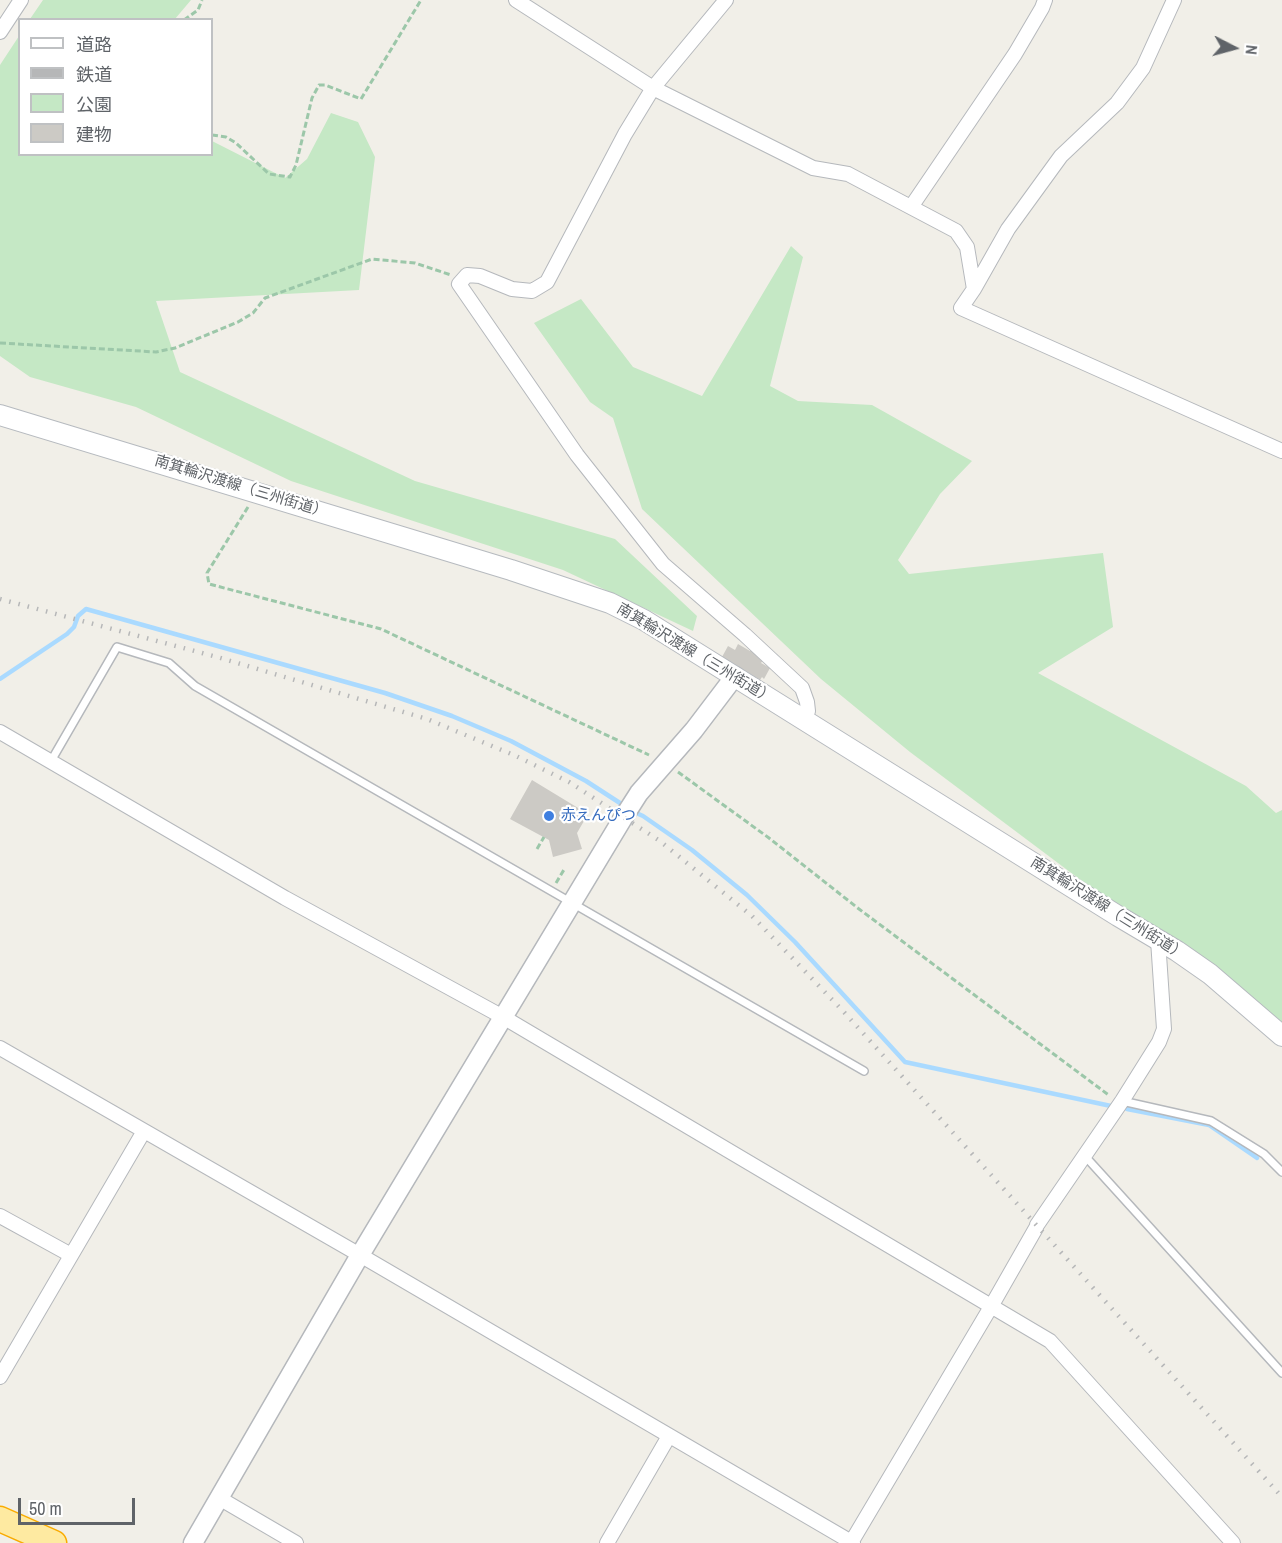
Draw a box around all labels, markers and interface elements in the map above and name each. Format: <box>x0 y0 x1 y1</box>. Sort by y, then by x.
legend <box>18 18 213 156</box>
north arrow <box>1204 18 1264 78</box>
text: 道路 <box>76 32 112 57</box>
text: N <box>1240 44 1263 56</box>
text: 鉄道 <box>76 62 112 87</box>
text: 公園 <box>76 92 112 117</box>
text: 建物 <box>76 122 112 147</box>
street label: 南箕輪沢渡線（三州街道） <box>152 452 330 522</box>
street label: 南箕輪沢渡線（三州街道） <box>613 600 777 708</box>
place label: 赤えんぴつ <box>561 807 636 825</box>
marker: 赤えんぴつ <box>542 809 556 823</box>
street label: 南箕輪沢渡線（三州街道） <box>1027 854 1189 964</box>
scale bar <box>21 1486 138 1524</box>
text: 50 m <box>29 1496 62 1521</box>

